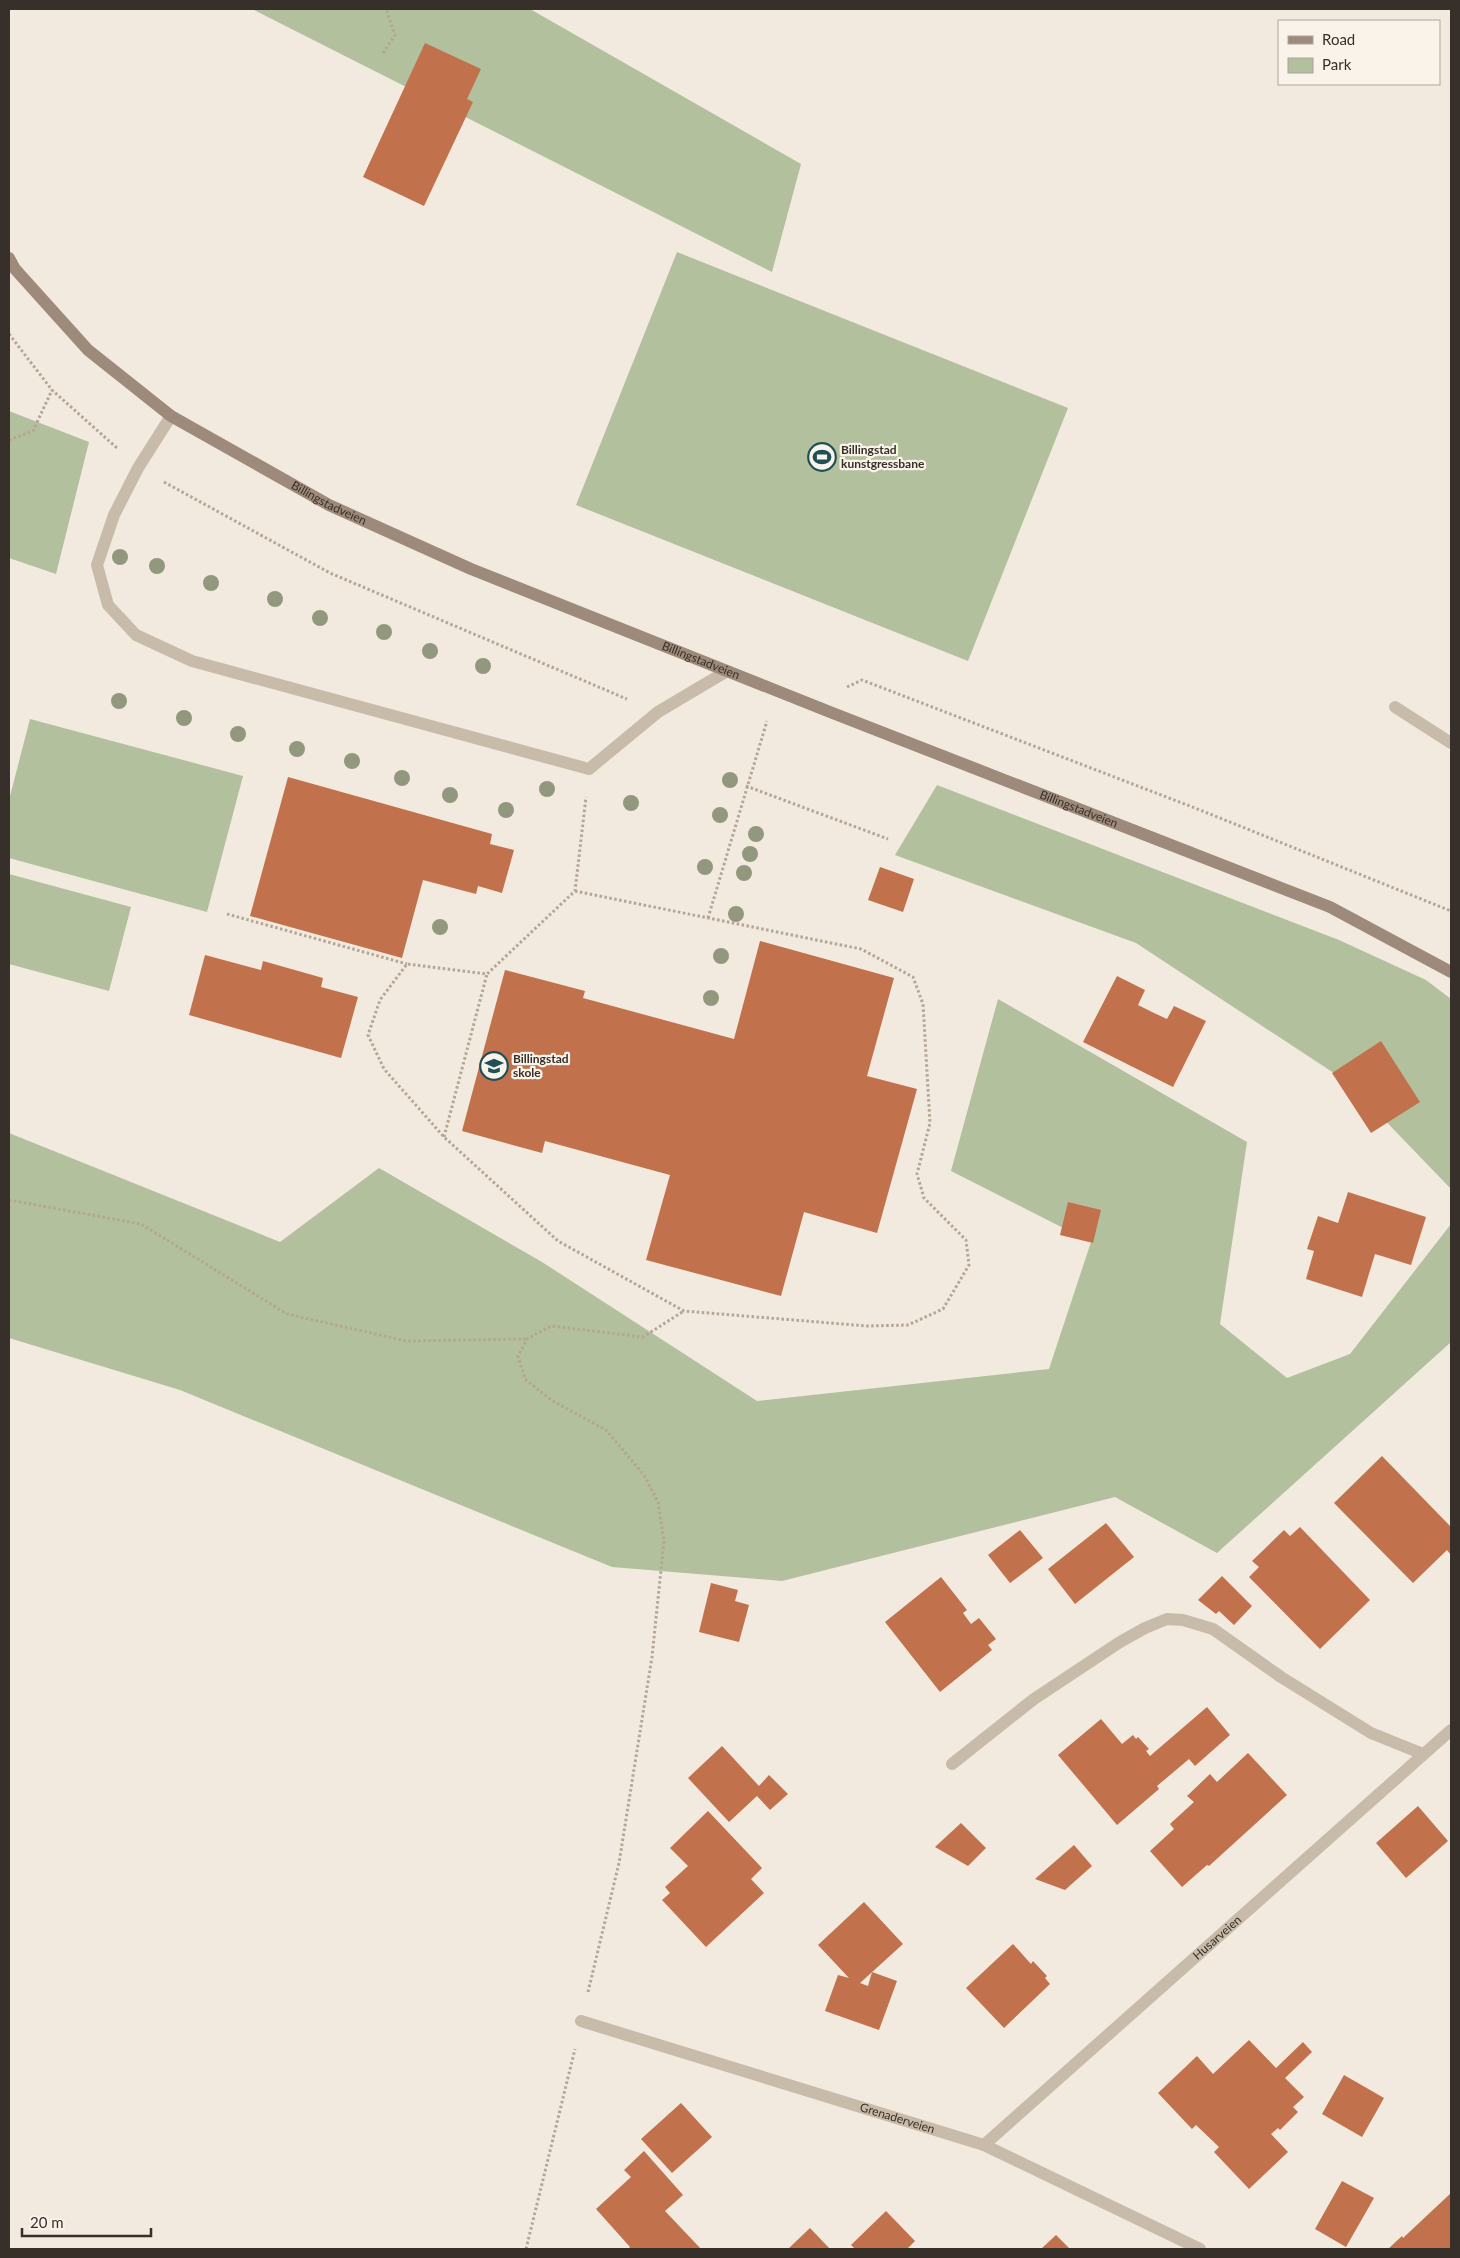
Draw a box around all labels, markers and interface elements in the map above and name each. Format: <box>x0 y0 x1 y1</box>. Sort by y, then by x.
legend <box>1278 20 1440 85</box>
text: Road <box>1322 30 1355 48</box>
text: Park <box>1322 55 1352 73</box>
sports icon: Billingstad kunstgressbane <box>807 442 837 472</box>
place label: Billingstad kunstgressbane <box>841 442 925 471</box>
street label: Billingstadveien <box>289 477 369 528</box>
street label: Billingstadveien <box>660 638 742 682</box>
street label: Billingstadveien <box>1038 787 1120 830</box>
school or university icon: Billingstad skole <box>479 1051 509 1081</box>
place label: Billingstad skole <box>513 1051 569 1080</box>
street label: Husarveien <box>1190 1912 1244 1963</box>
street label: Grenaderveien <box>858 2099 937 2136</box>
scale bar <box>22 2206 151 2238</box>
text: 20 m <box>30 2213 64 2231</box>

